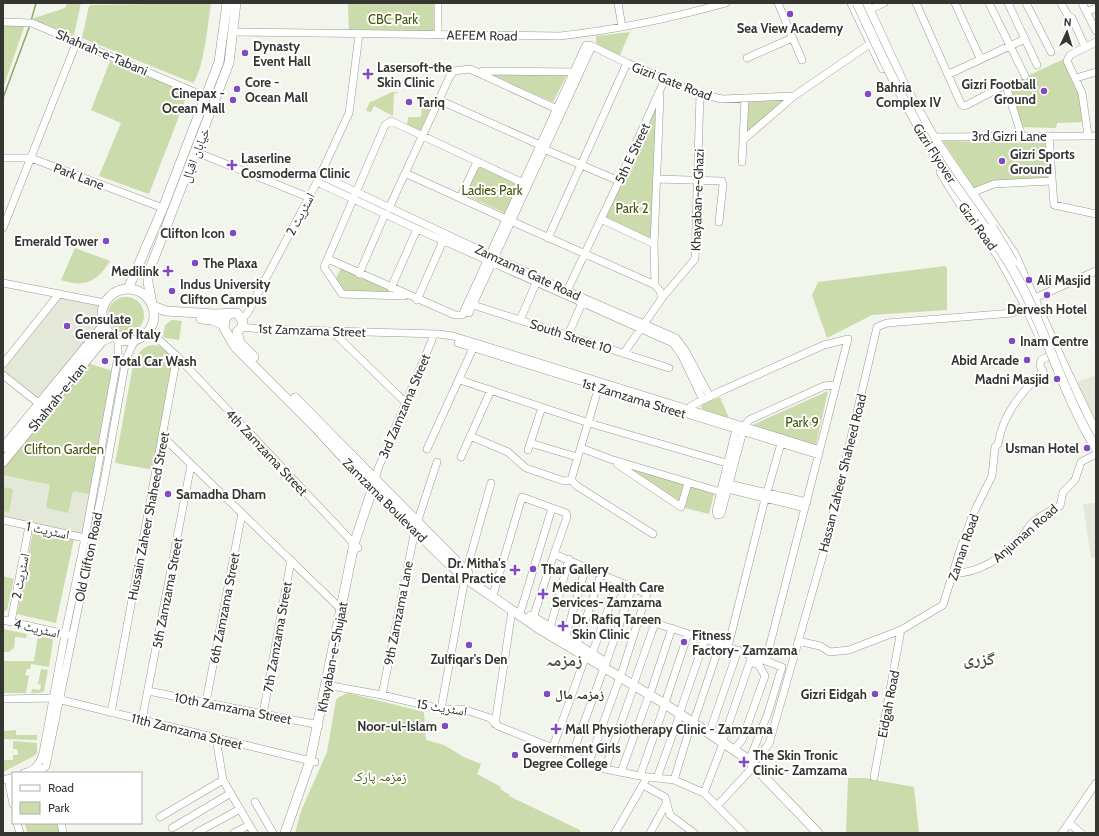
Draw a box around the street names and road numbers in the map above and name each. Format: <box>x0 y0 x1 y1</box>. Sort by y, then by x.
street label: Shahrah-e-Tabani <box>54 25 150 79</box>
street label: AEFEM Road <box>446 26 518 44</box>
street label: Gizri Gate Road <box>630 58 714 104</box>
street label: 5th E Street <box>611 120 653 186</box>
street label: Gizri Flyover <box>910 120 961 186</box>
street label: خیابان اقبال <box>177 126 214 185</box>
street label: 3rd Gizri Lane <box>971 128 1047 144</box>
street label: Khayaban-e-Ghazi <box>687 149 707 251</box>
street label: Park Lane <box>51 159 107 193</box>
street label: اسٹریٹ 2 <box>282 190 319 239</box>
street label: Gizri Road <box>955 199 1001 253</box>
street label: Zamzama Gate Road <box>473 241 583 303</box>
street label: South Street 10 <box>528 315 614 357</box>
street label: 1st Zamzama Street <box>258 320 367 340</box>
street label: 3rd Zamzama Street <box>375 351 434 461</box>
street label: Shahrah-e-Iran <box>24 359 90 435</box>
street label: 1st Zamzama Street <box>580 375 689 422</box>
street label: Hassan Zaheer Shaheed Road <box>815 392 869 554</box>
street label: 4th Zamzama Street <box>223 405 312 499</box>
street label: Hussain Zaheer Shaheed Street <box>124 430 172 602</box>
street label: Zamzama Boulevard <box>340 455 430 545</box>
street label: Anjuman Road <box>989 500 1061 566</box>
street label: Old Clifton Road <box>71 511 105 603</box>
street label: Zaman Road <box>944 512 982 582</box>
street label: اسٹریٹ 1 <box>25 518 71 543</box>
street label: 5th Zamzama Street <box>148 536 186 650</box>
street label: 6th Zamzama Street <box>205 551 243 665</box>
street label: اسٹریٹ 2 <box>8 552 33 600</box>
street label: 9th Zamzama Lane <box>380 559 416 667</box>
street label: 7th Zamzama Street <box>259 580 295 693</box>
street label: Khayaban-e-Shujaat <box>313 600 352 714</box>
street label: اسٹریٹ 4 <box>12 615 62 642</box>
street label: Eidgah Road <box>874 669 902 739</box>
street label: 10th Zamzama Street <box>173 689 293 727</box>
street label: اسٹریٹ 15 <box>415 695 468 720</box>
street label: 11th Zamzama Street <box>130 709 245 753</box>

